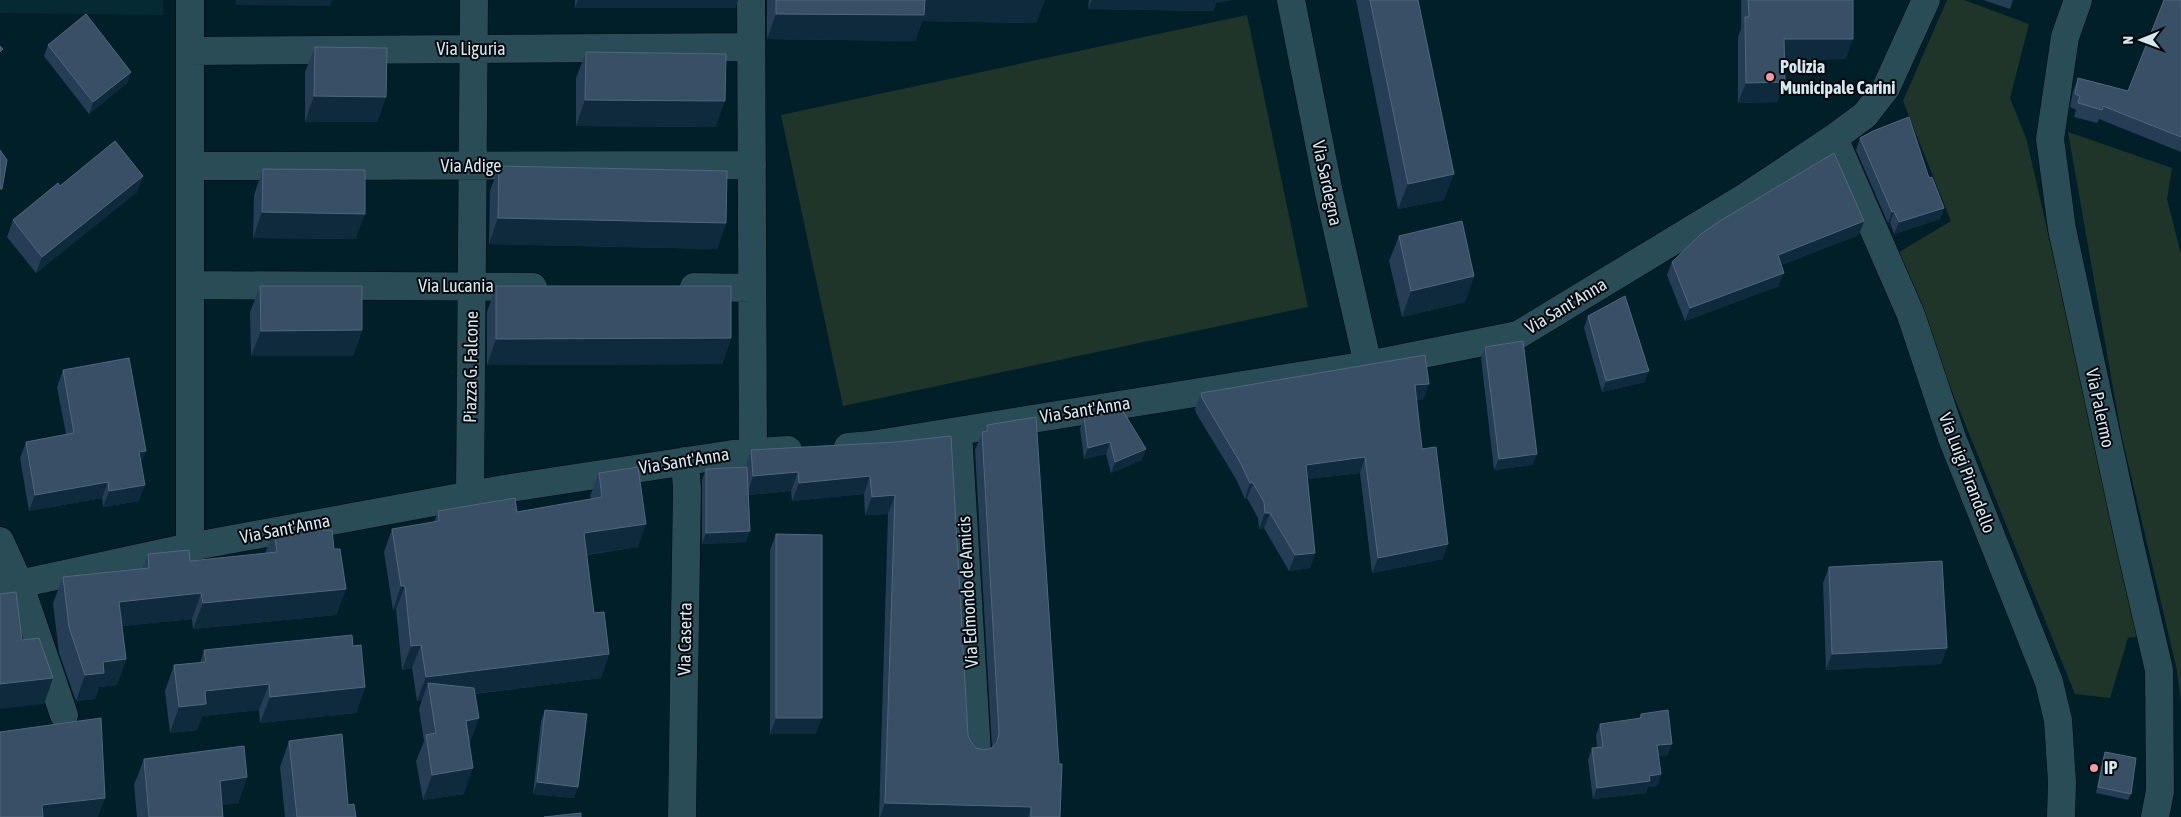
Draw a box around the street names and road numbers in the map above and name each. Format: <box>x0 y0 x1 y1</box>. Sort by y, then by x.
street label: Via Liguria <box>436 38 506 59</box>
street label: Via Sardegna <box>1308 138 1347 227</box>
street label: Via Adige <box>441 155 501 176</box>
street label: Via Sant'Anna <box>1521 273 1610 338</box>
street label: Via Lucania <box>418 275 494 296</box>
street label: Piazza G. Falcone <box>459 311 482 423</box>
street label: Via Palermo <box>2082 367 2119 449</box>
street label: Via Sant'Anna <box>1038 392 1132 427</box>
street label: Via Luigi Pirandello <box>1935 410 2000 536</box>
street label: Via Sant'Anna <box>637 443 731 478</box>
street label: Via Sant'Anna <box>238 509 332 548</box>
street label: Via Edmondo de Amicis <box>953 516 982 668</box>
street label: Via Caserta <box>673 602 696 676</box>

